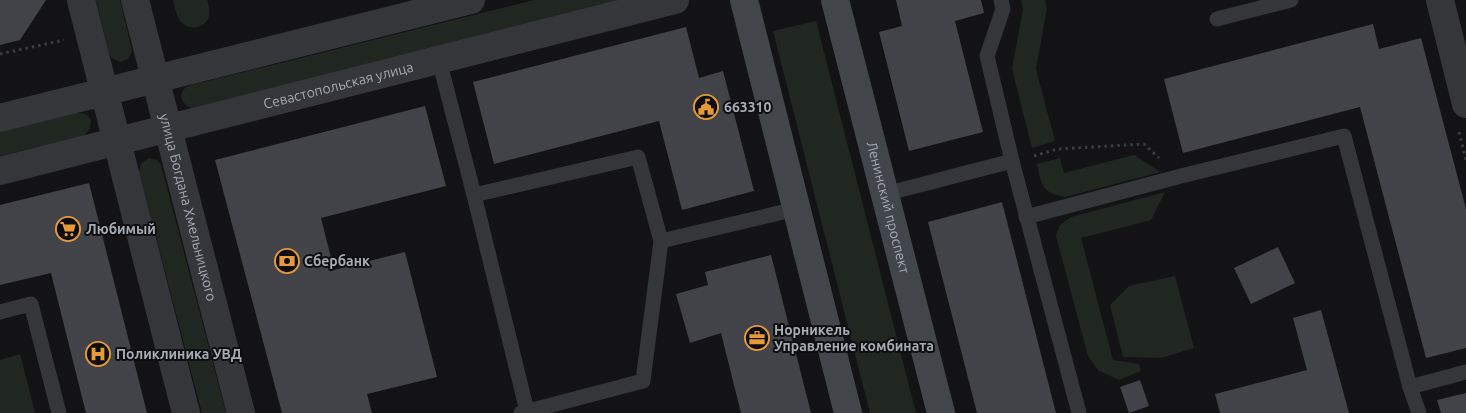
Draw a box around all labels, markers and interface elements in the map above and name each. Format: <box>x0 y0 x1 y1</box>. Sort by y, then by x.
street label: Севастопольская улица <box>262 59 415 112</box>
public building icon: 663310 <box>693 94 719 120</box>
place label: 663310 <box>724 99 771 115</box>
street label: улица Богдана Хмельницкого <box>156 112 220 303</box>
street label: Ленинский проспект <box>864 139 913 275</box>
supermarket icon: Любимый <box>55 216 81 242</box>
place label: Любимый <box>86 221 156 237</box>
bank icon: Сбербанк <box>274 248 300 274</box>
place label: Сбербанк <box>304 253 370 269</box>
place label: Норникель Управление комбината <box>774 322 934 354</box>
office icon: Норникель Управление комбината <box>744 325 770 351</box>
hospital icon: Поликлиника УВД <box>85 341 111 367</box>
place label: Поликлиника УВД <box>116 346 242 362</box>

